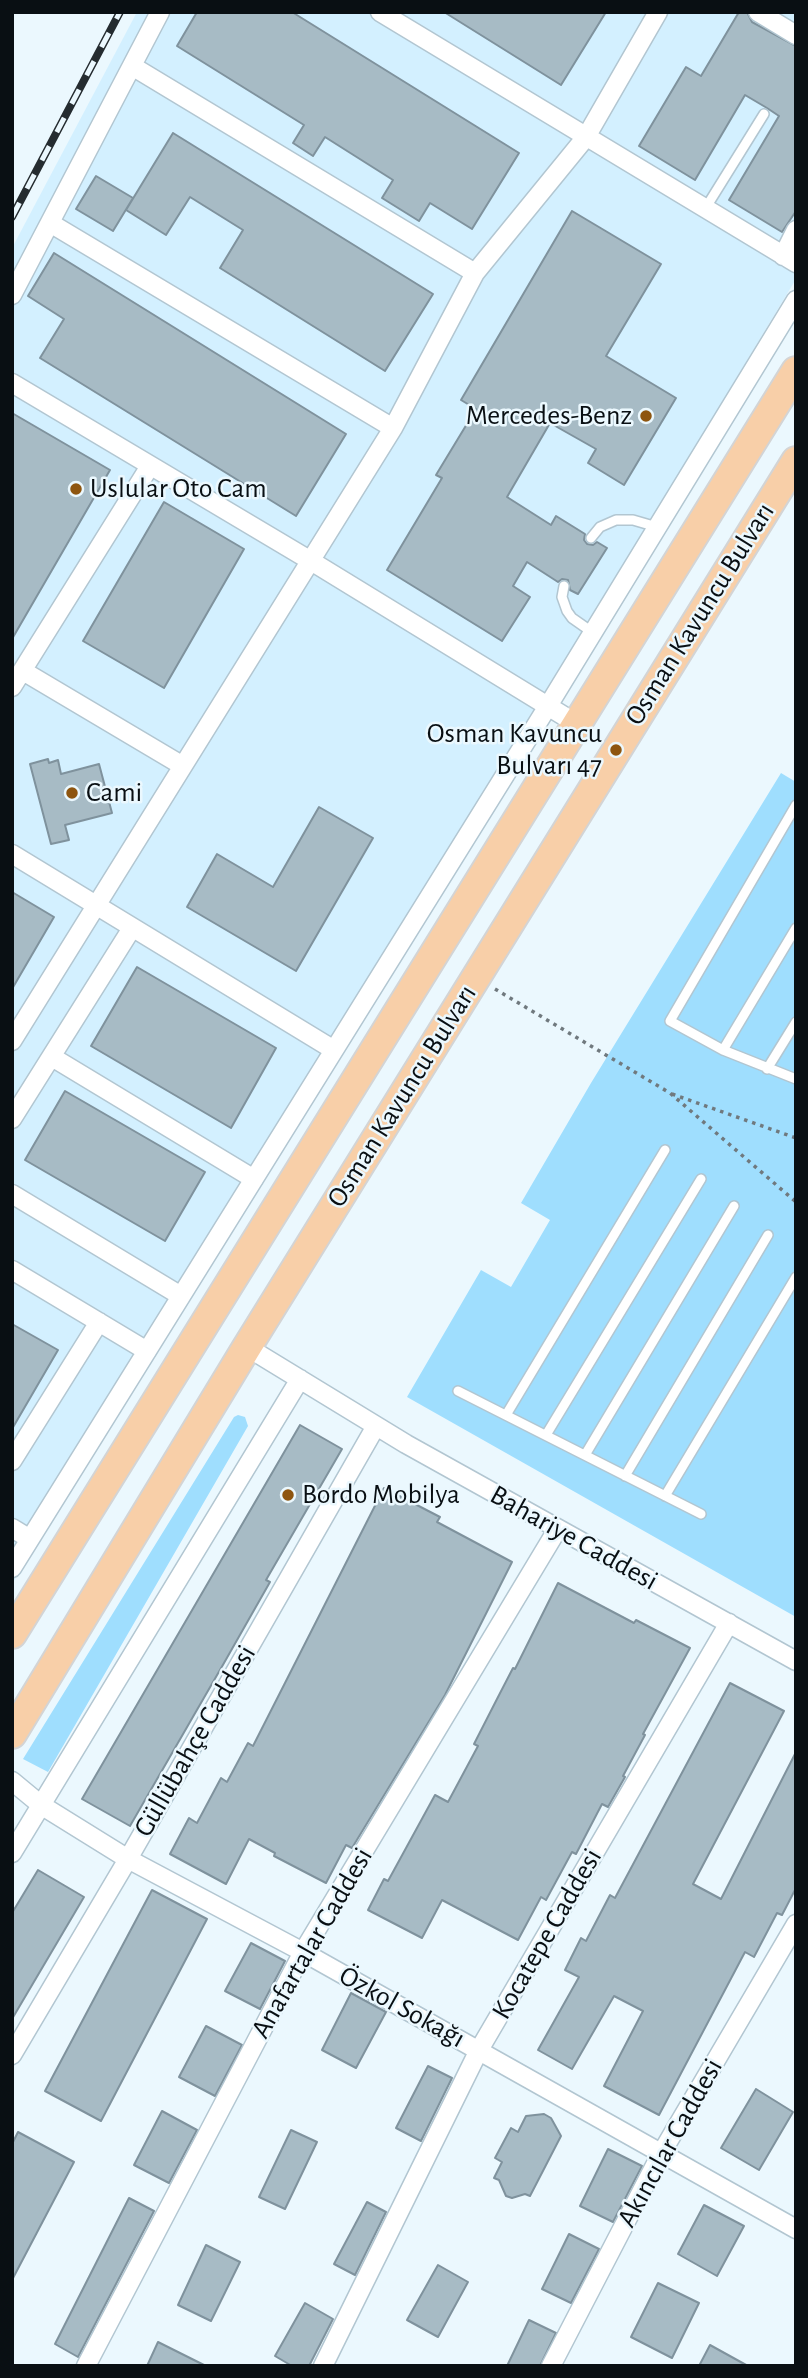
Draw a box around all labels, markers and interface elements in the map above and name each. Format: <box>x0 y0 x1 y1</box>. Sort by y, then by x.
place label: Mercedes-Benz <box>466 399 632 433</box>
marker: Mercedes-Benz <box>638 408 654 424</box>
place label: Uslular Oto Cam <box>90 472 267 506</box>
marker: Uslular Oto Cam <box>68 481 84 497</box>
street label: Osman Kavuncu Bulvarı <box>618 497 782 731</box>
place label: Osman Kavuncu Bulvarı 47 <box>427 717 602 783</box>
marker: Osman Kavuncu Bulvarı 47 <box>608 742 624 758</box>
place label: Cami <box>86 776 142 810</box>
marker: Cami <box>64 785 80 801</box>
street label: Osman Kavuncu Bulvarı <box>320 979 484 1213</box>
place label: Bordo Mobilya <box>302 1478 460 1512</box>
street label: Bahariye Caddesi <box>484 1478 664 1598</box>
marker: Bordo Mobilya <box>280 1487 296 1503</box>
street label: Güllübahçe Caddesi <box>127 1639 263 1843</box>
street label: Anafartalar Caddesi <box>244 1842 380 2044</box>
street label: Kocatepe Caddesi <box>485 1843 609 2025</box>
street label: Özkol Sokağı <box>333 1959 471 2055</box>
street label: Akıncılar Caddesi <box>610 2053 730 2233</box>

